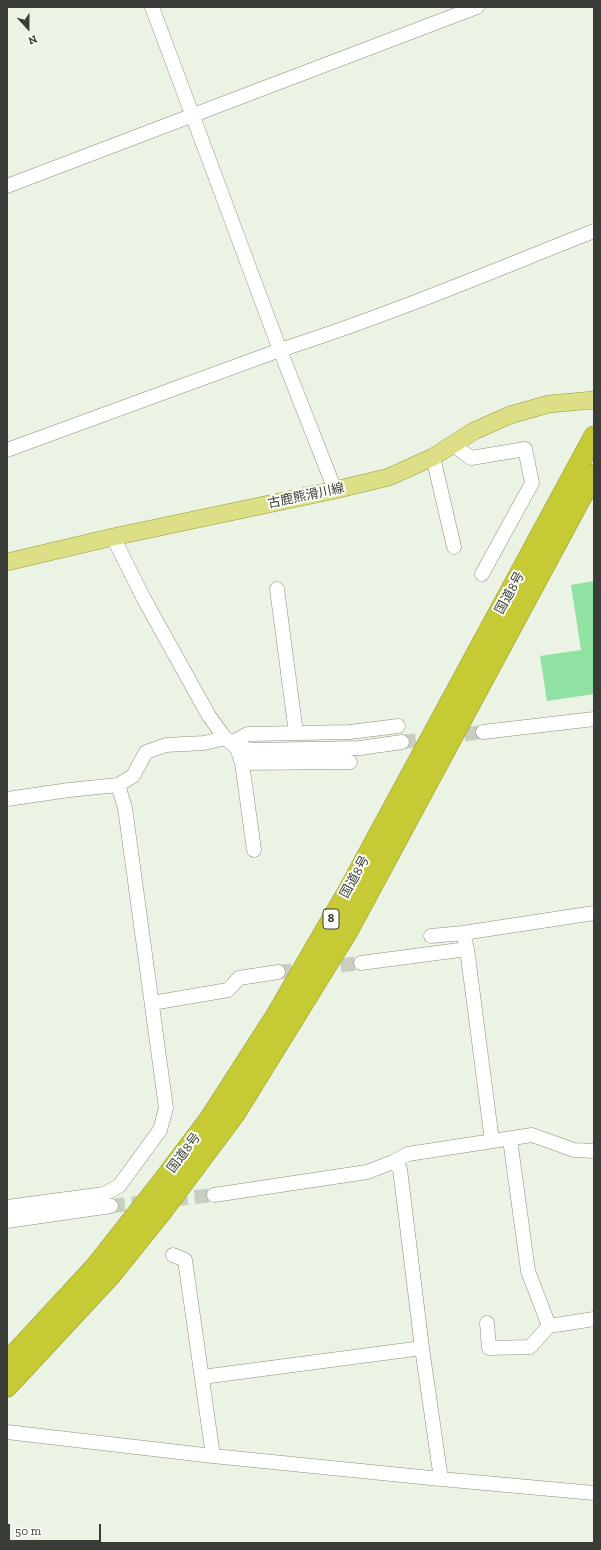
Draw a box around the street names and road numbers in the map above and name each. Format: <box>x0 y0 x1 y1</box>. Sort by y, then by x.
street label: 古鹿熊滑川線 <box>266 480 346 512</box>
street label: 国道8号 <box>492 569 528 617</box>
street label: 国道8号 <box>337 853 373 901</box>
road number: 8 <box>323 909 339 929</box>
street label: 国道8号 <box>164 1130 204 1176</box>

